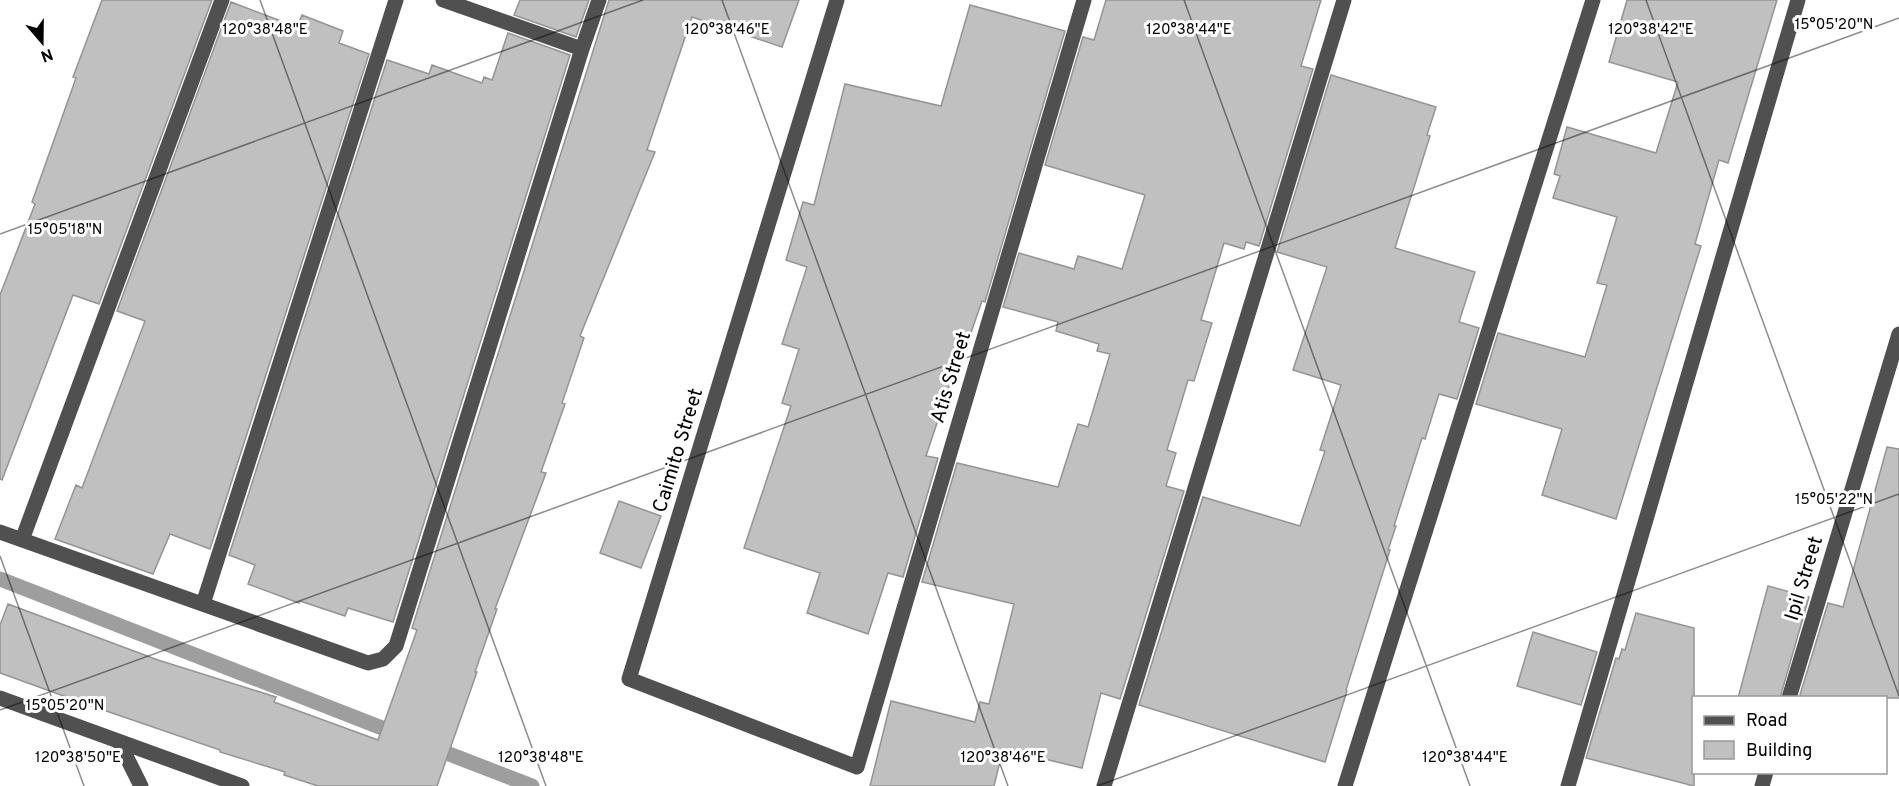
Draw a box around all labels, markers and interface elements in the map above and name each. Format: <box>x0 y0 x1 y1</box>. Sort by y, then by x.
north arrow <box>12 12 72 72</box>
text: 15°05'20"N <box>1795 16 1873 35</box>
text: 120°38'48"E <box>222 21 308 40</box>
text: 120°38'46"E <box>684 21 770 40</box>
text: 120°38'44"E <box>1146 21 1232 40</box>
text: 120°38'42"E <box>1608 21 1694 40</box>
text: N <box>38 43 55 66</box>
text: 15°05'18"N <box>28 221 102 240</box>
street label: Atis Street <box>926 329 978 427</box>
street label: Caimito Street <box>648 385 710 516</box>
text: 15°05'22"N <box>1795 491 1873 510</box>
street label: Ipil Street <box>1780 533 1830 624</box>
legend <box>1692 696 1887 774</box>
text: 15°05'20"N <box>26 697 104 716</box>
text: Road <box>1746 710 1788 733</box>
text: Building <box>1746 740 1812 763</box>
text: 120°38'50"E <box>35 749 121 768</box>
text: 120°38'48"E <box>498 749 584 768</box>
text: 120°38'46"E <box>960 749 1046 768</box>
text: 120°38'44"E <box>1422 749 1508 768</box>

